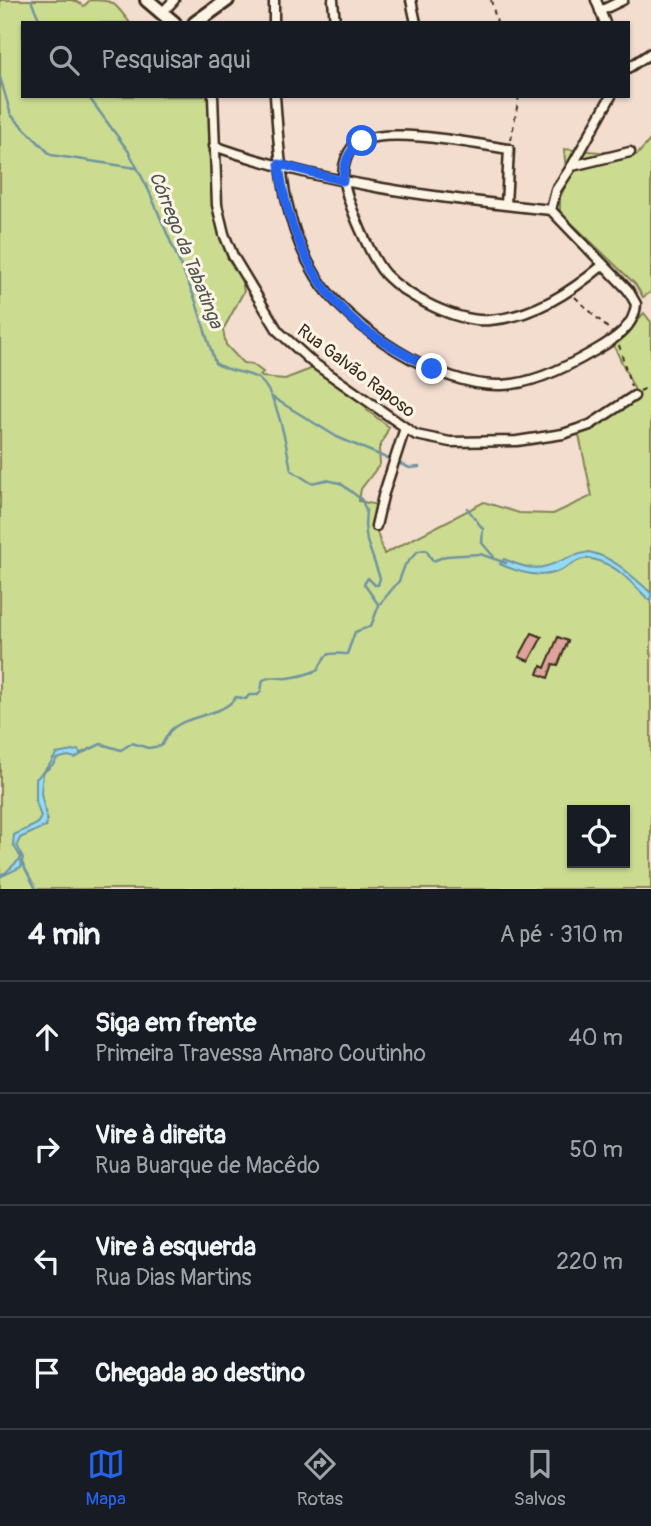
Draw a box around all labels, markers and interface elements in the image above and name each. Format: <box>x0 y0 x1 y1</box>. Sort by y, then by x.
search box <box>21 21 630 98</box>
icon: search <box>45 41 83 79</box>
text: Pesquisar aqui <box>101 44 250 76</box>
route start <box>346 125 377 156</box>
water label: Córrego da Tabatinga <box>144 168 229 333</box>
street label: Rua Galvão Raposo <box>292 319 420 423</box>
route end <box>416 353 447 384</box>
map controls <box>567 805 630 868</box>
button: locate <box>567 805 630 868</box>
text: 4 min <box>28 916 101 953</box>
text: A pé · 310 m <box>500 920 623 949</box>
text: Siga em frente <box>95 1007 256 1039</box>
icon: ahead <box>28 1018 66 1056</box>
text: 40 m <box>569 1023 623 1052</box>
text: Primeira Travessa Amaro Coutinho <box>95 1039 426 1068</box>
text: Vire à direita <box>95 1119 226 1151</box>
icon: right <box>28 1130 66 1168</box>
text: 50 m <box>569 1135 623 1164</box>
text: Rua Buarque de Macêdo <box>95 1151 320 1180</box>
text: Vire à esquerda <box>95 1231 256 1263</box>
icon: left <box>28 1242 66 1280</box>
text: 220 m <box>556 1247 623 1276</box>
text: Rua Dias Martins <box>95 1263 252 1292</box>
icon: arrive <box>28 1354 66 1392</box>
text: Chegada ao destino <box>95 1357 305 1389</box>
tab: Mapa <box>85 1445 126 1511</box>
tab: Rotas <box>297 1445 343 1511</box>
tab: Salvos <box>514 1445 566 1511</box>

